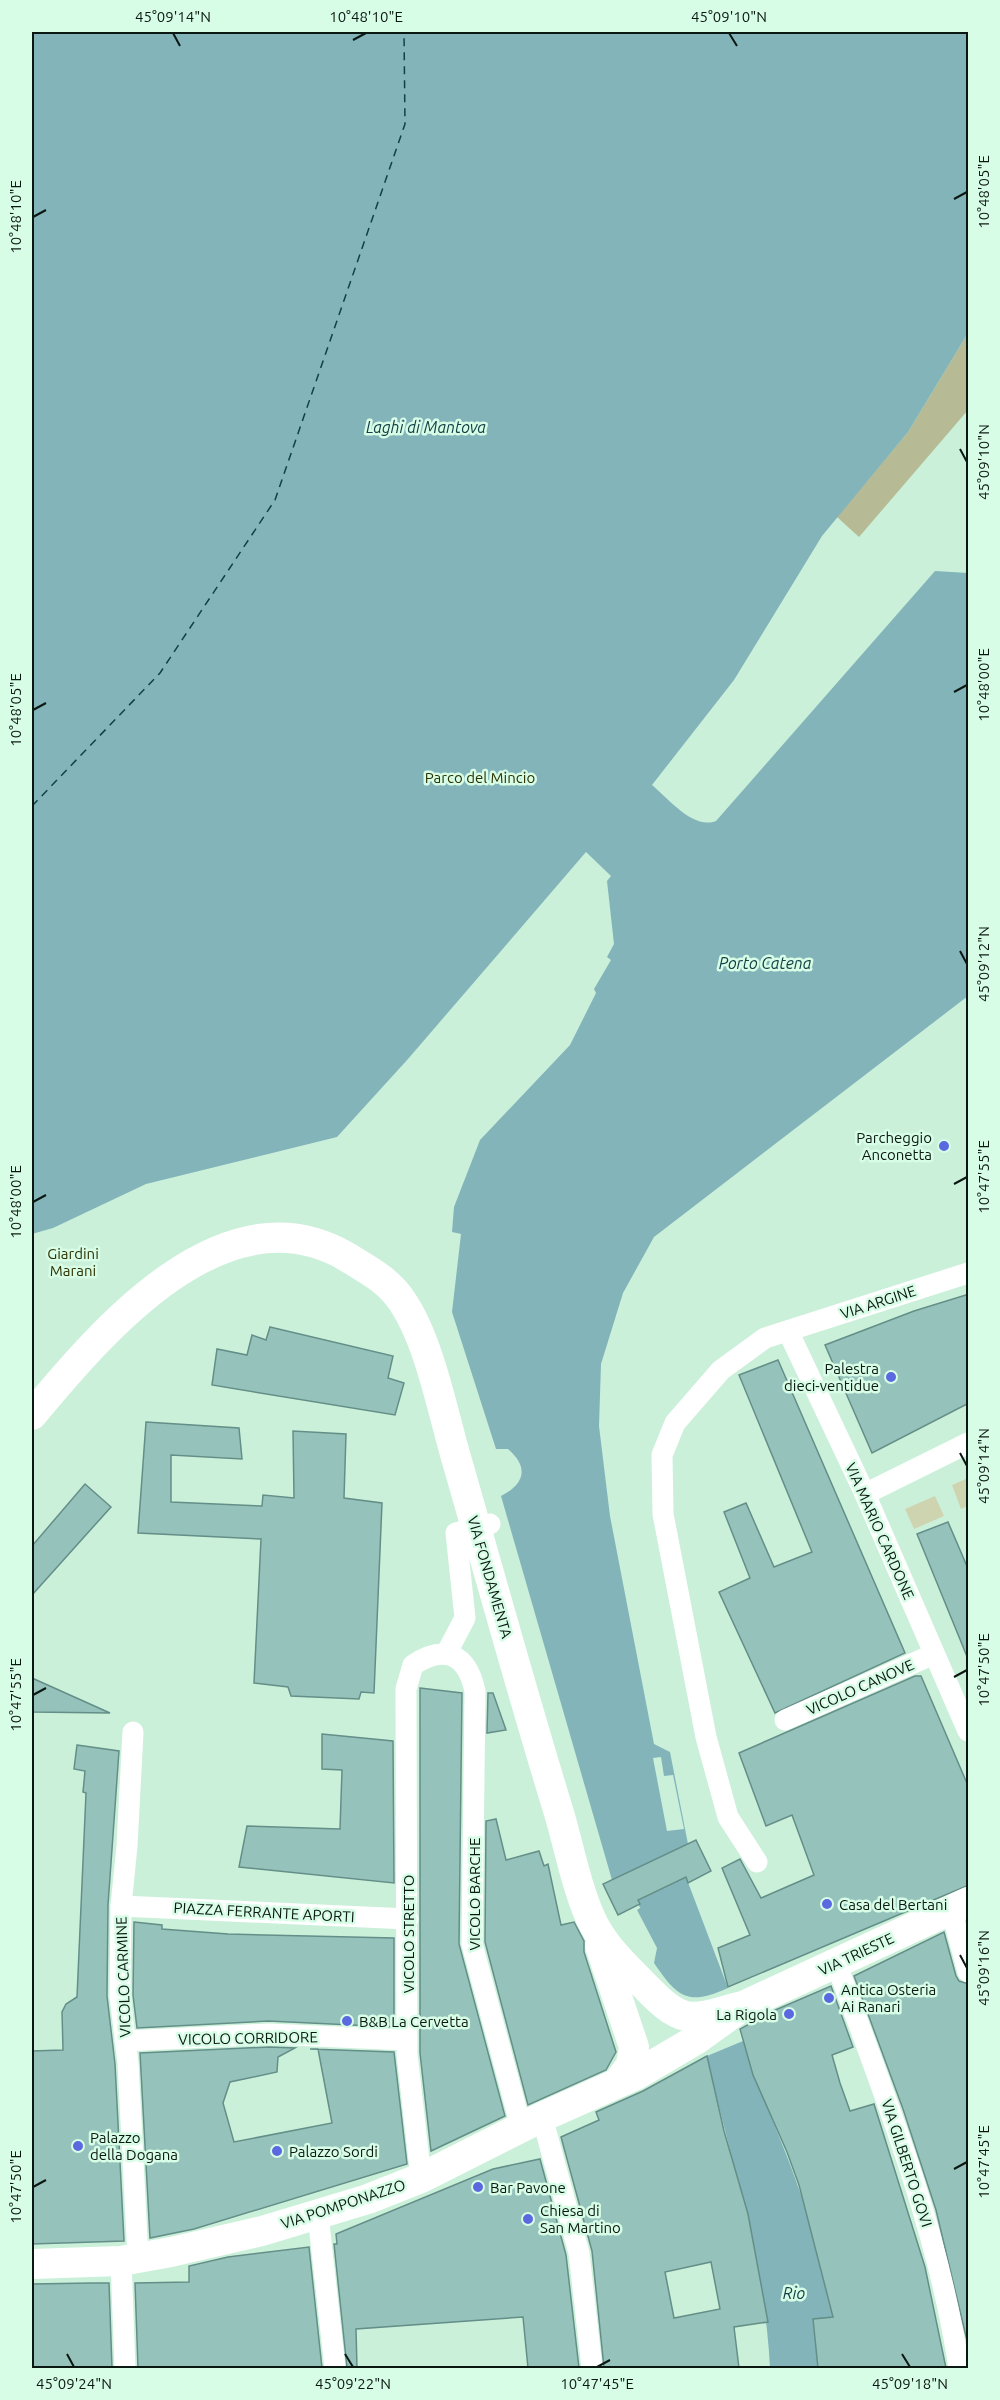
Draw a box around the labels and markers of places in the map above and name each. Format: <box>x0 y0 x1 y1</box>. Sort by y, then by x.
place label: Parcheggio Anconetta <box>856 1129 932 1163</box>
marker: Parcheggio Anconetta <box>937 1139 951 1153</box>
place label: Palestra dieci-ventidue <box>784 1360 879 1394</box>
marker: Palestra dieci-ventidue <box>884 1370 898 1384</box>
place label: Casa del Bertani <box>839 1896 947 1913</box>
marker: Casa del Bertani <box>820 1897 834 1911</box>
place label: Antica Osteria Ai Ranari <box>841 1981 936 2015</box>
marker: Antica Osteria Ai Ranari <box>822 1991 836 2005</box>
place label: La Rigola <box>716 2006 777 2023</box>
marker: La Rigola <box>782 2007 796 2021</box>
place label: B&B La Cervetta <box>359 2013 469 2030</box>
marker: B&B La Cervetta <box>340 2014 354 2028</box>
place label: Palazzo della Dogana <box>90 2129 178 2163</box>
marker: Palazzo della Dogana <box>71 2139 85 2153</box>
place label: Palazzo Sordi <box>289 2143 378 2160</box>
marker: Palazzo Sordi <box>270 2144 284 2158</box>
place label: Bar Pavone <box>490 2179 566 2196</box>
marker: Bar Pavone <box>471 2180 485 2194</box>
place label: Chiesa di San Martino <box>540 2202 621 2236</box>
marker: Chiesa di San Martino <box>521 2212 535 2226</box>

